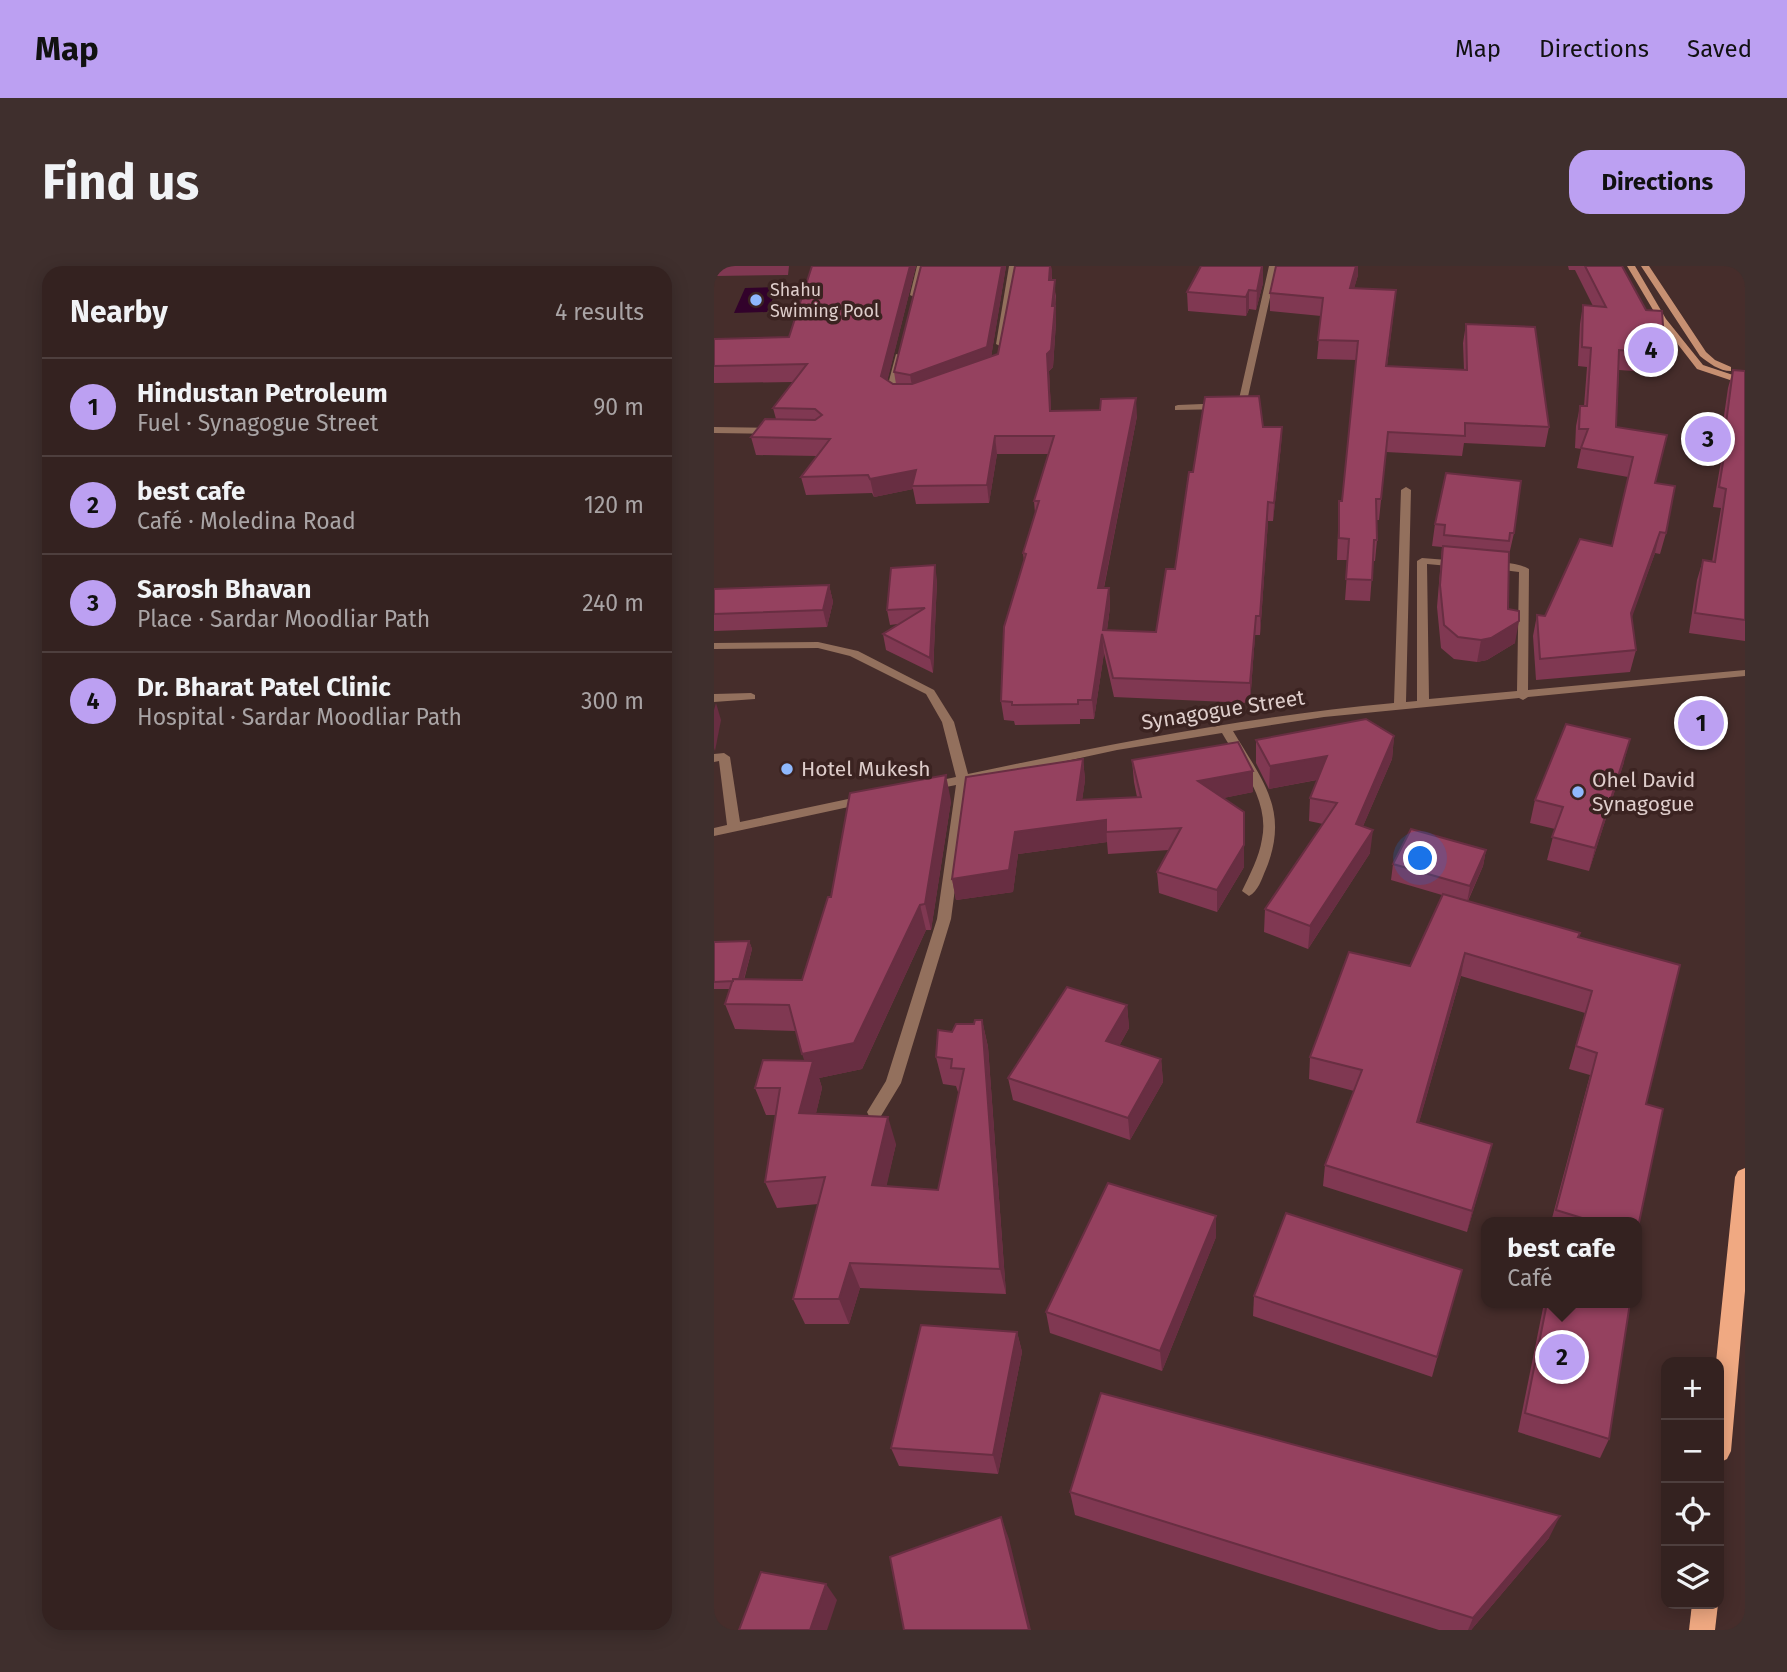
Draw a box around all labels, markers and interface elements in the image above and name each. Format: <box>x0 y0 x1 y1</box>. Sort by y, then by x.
text: Map <box>35 29 99 69</box>
text: Map <box>1455 35 1501 63</box>
text: Directions <box>1539 35 1649 63</box>
text: Saved <box>1687 35 1752 63</box>
button: Directions <box>1569 150 1745 214</box>
text: Find us <box>42 153 199 212</box>
place label: Shahu Swiming Pool <box>770 279 879 322</box>
marker: Shahu Swiming Pool <box>748 292 764 308</box>
text: Nearby <box>70 294 168 330</box>
text: 4 results <box>555 298 644 326</box>
pin: 4 <box>1628 324 1674 376</box>
text: Hindustan Petroleum <box>137 378 388 409</box>
text: 1 <box>88 393 98 421</box>
text: 90 m <box>593 393 644 421</box>
text: Fuel · Synagogue Street <box>137 409 378 437</box>
pin: 3 <box>1685 413 1731 465</box>
text: best cafe <box>137 476 245 507</box>
text: 2 <box>87 491 99 519</box>
text: 120 m <box>584 491 644 519</box>
text: Café · Moledina Road <box>137 507 356 535</box>
text: Sarosh Bhavan <box>137 574 312 605</box>
text: 3 <box>87 589 99 617</box>
text: 240 m <box>582 589 644 617</box>
text: Place · Sardar Moodliar Path <box>137 605 430 633</box>
text: Dr. Bharat Patel Clinic <box>137 672 391 703</box>
street label: Synagogue Street <box>1140 684 1307 736</box>
text: 4 <box>87 687 100 715</box>
text: 300 m <box>581 687 644 715</box>
pin: 1 <box>1678 697 1724 749</box>
text: Hospital · Sardar Moodliar Path <box>137 703 462 731</box>
place label: Hotel Mukesh <box>801 756 931 782</box>
marker: Hotel Mukesh <box>779 761 795 777</box>
place label: Ohel David Synagogue <box>1592 767 1695 817</box>
marker: Ohel David Synagogue <box>1570 784 1586 800</box>
your location <box>1403 841 1437 875</box>
popup <box>1481 1217 1642 1308</box>
text: best cafe <box>1507 1233 1616 1264</box>
text: Café <box>1507 1264 1552 1292</box>
pin: 2 <box>1539 1331 1585 1383</box>
map controls <box>1661 1357 1724 1609</box>
button: + <box>1661 1357 1724 1420</box>
button: − <box>1661 1420 1724 1483</box>
button: locate <box>1661 1483 1724 1546</box>
button: layers <box>1661 1546 1724 1609</box>

